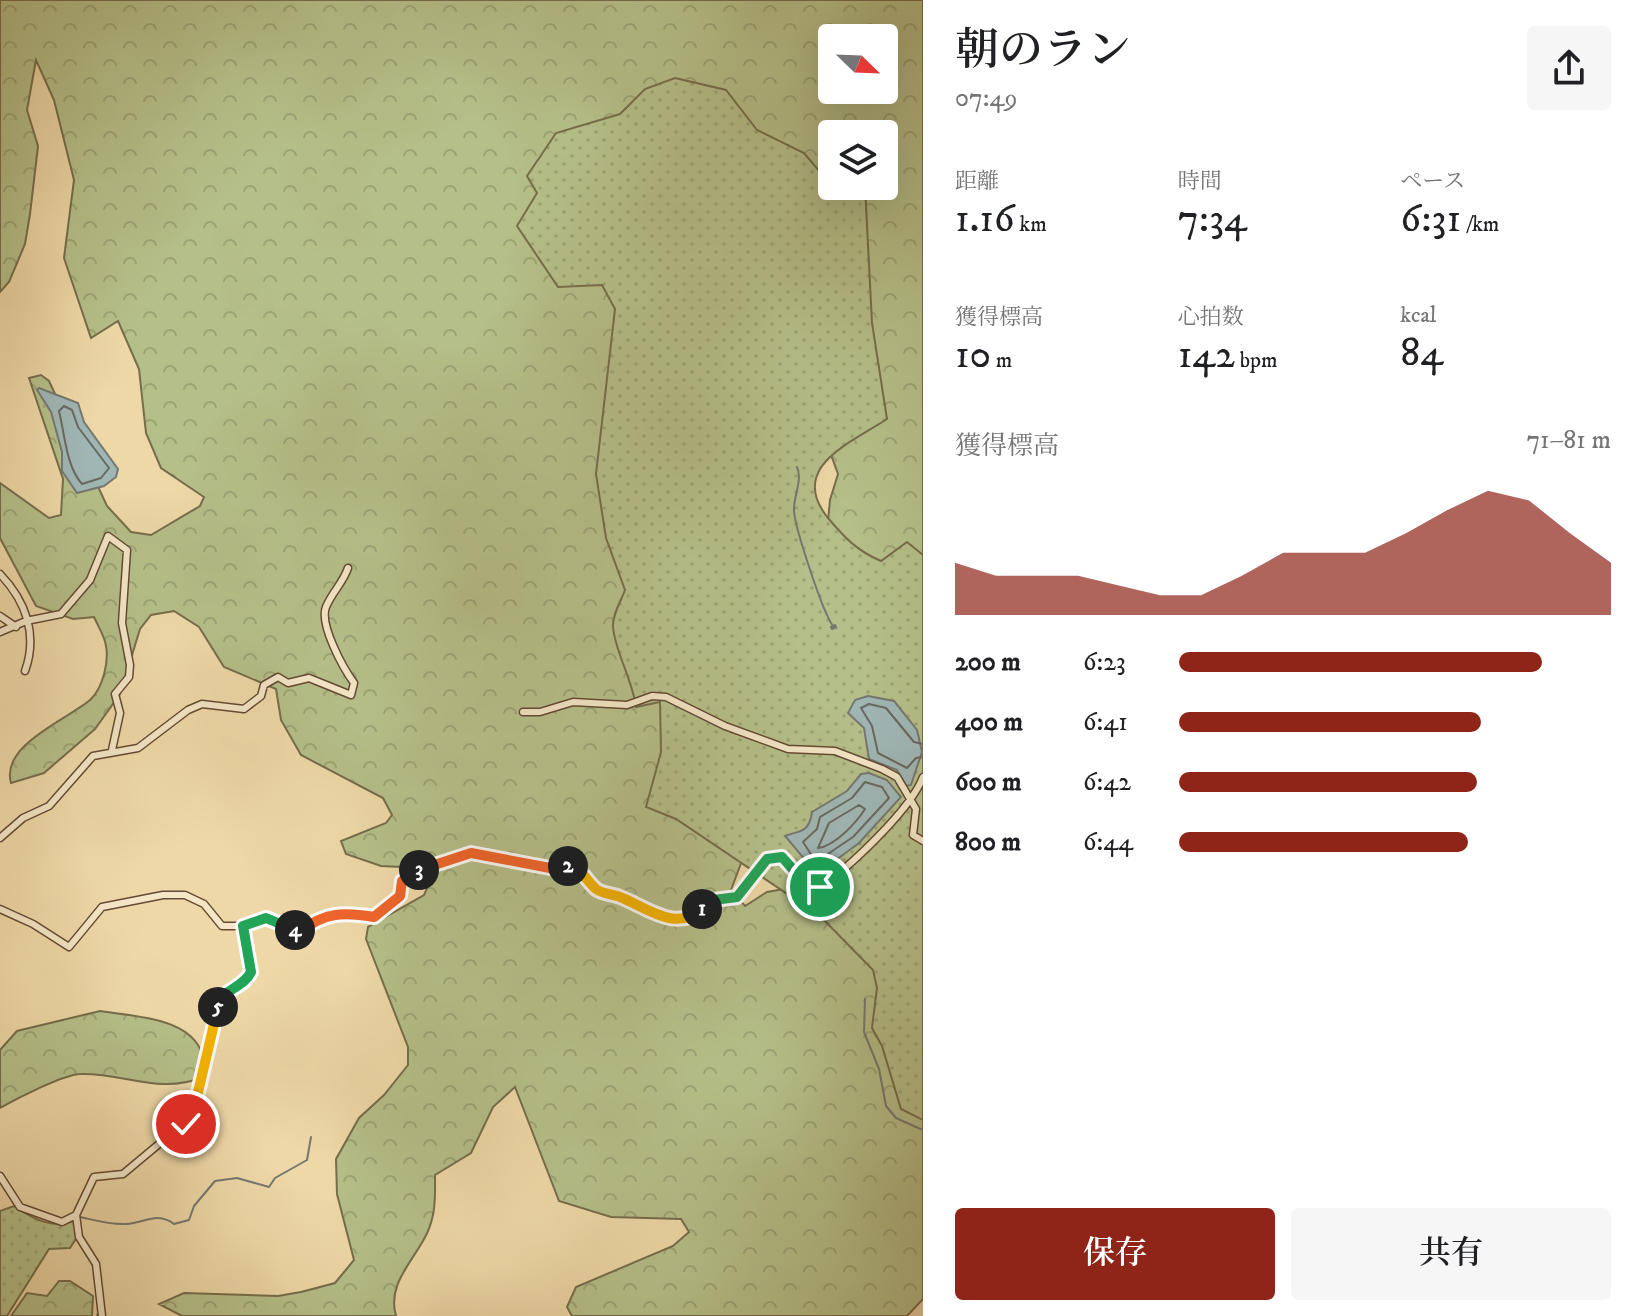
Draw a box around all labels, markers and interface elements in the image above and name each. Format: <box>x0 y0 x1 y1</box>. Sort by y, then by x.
north arrow <box>818 24 898 104</box>
map controls <box>818 24 898 200</box>
text: 朝のラン <box>955 24 1131 79</box>
button: share <box>1527 26 1611 110</box>
text: 07:49 <box>955 82 1017 115</box>
button: layers <box>818 120 898 200</box>
text: 距離 <box>955 168 999 195</box>
text: 時間 <box>1178 168 1222 195</box>
text: ペース <box>1400 168 1465 195</box>
text: 1.16 <box>955 195 1015 245</box>
text: 7:34 <box>1178 195 1247 245</box>
text: 6:31 <box>1400 195 1461 245</box>
text: km <box>1015 211 1047 238</box>
text: /km <box>1461 211 1499 238</box>
text: kcal <box>1400 302 1436 329</box>
text: 獲得標高 <box>955 304 1043 331</box>
text: 心拍数 <box>1178 304 1244 331</box>
text: 84 <box>1400 329 1443 379</box>
text: 10 <box>955 331 991 381</box>
text: 142 <box>1178 331 1235 381</box>
text: m <box>991 347 1012 374</box>
text: bpm <box>1235 347 1278 374</box>
text: 71–81 m <box>1526 424 1611 457</box>
text: 獲得標高 <box>955 430 1059 463</box>
text: 200 m <box>955 646 1021 679</box>
text: 6:23 <box>1083 646 1126 679</box>
text: 400 m <box>955 706 1023 739</box>
text: 6:41 <box>1083 706 1128 739</box>
text: 600 m <box>955 766 1022 799</box>
text: 6:42 <box>1083 766 1131 799</box>
text: 800 m <box>955 826 1021 859</box>
text: 6:44 <box>1083 826 1133 859</box>
pin: 2 <box>548 846 588 886</box>
pin: 3 <box>399 850 439 890</box>
text: 2 <box>563 852 573 879</box>
pin <box>786 853 854 921</box>
text: 3 <box>415 856 423 883</box>
icon: arrive <box>798 865 842 909</box>
pin: 1 <box>682 889 722 929</box>
text: 1 <box>698 895 706 922</box>
pin: 4 <box>275 910 315 950</box>
text: 4 <box>289 916 301 943</box>
pin: 5 <box>198 987 238 1027</box>
text: 5 <box>213 993 223 1020</box>
pin <box>152 1090 220 1158</box>
icon: check <box>164 1102 208 1146</box>
button: 保存 <box>955 1208 1275 1300</box>
button: 共有 <box>1291 1208 1611 1300</box>

